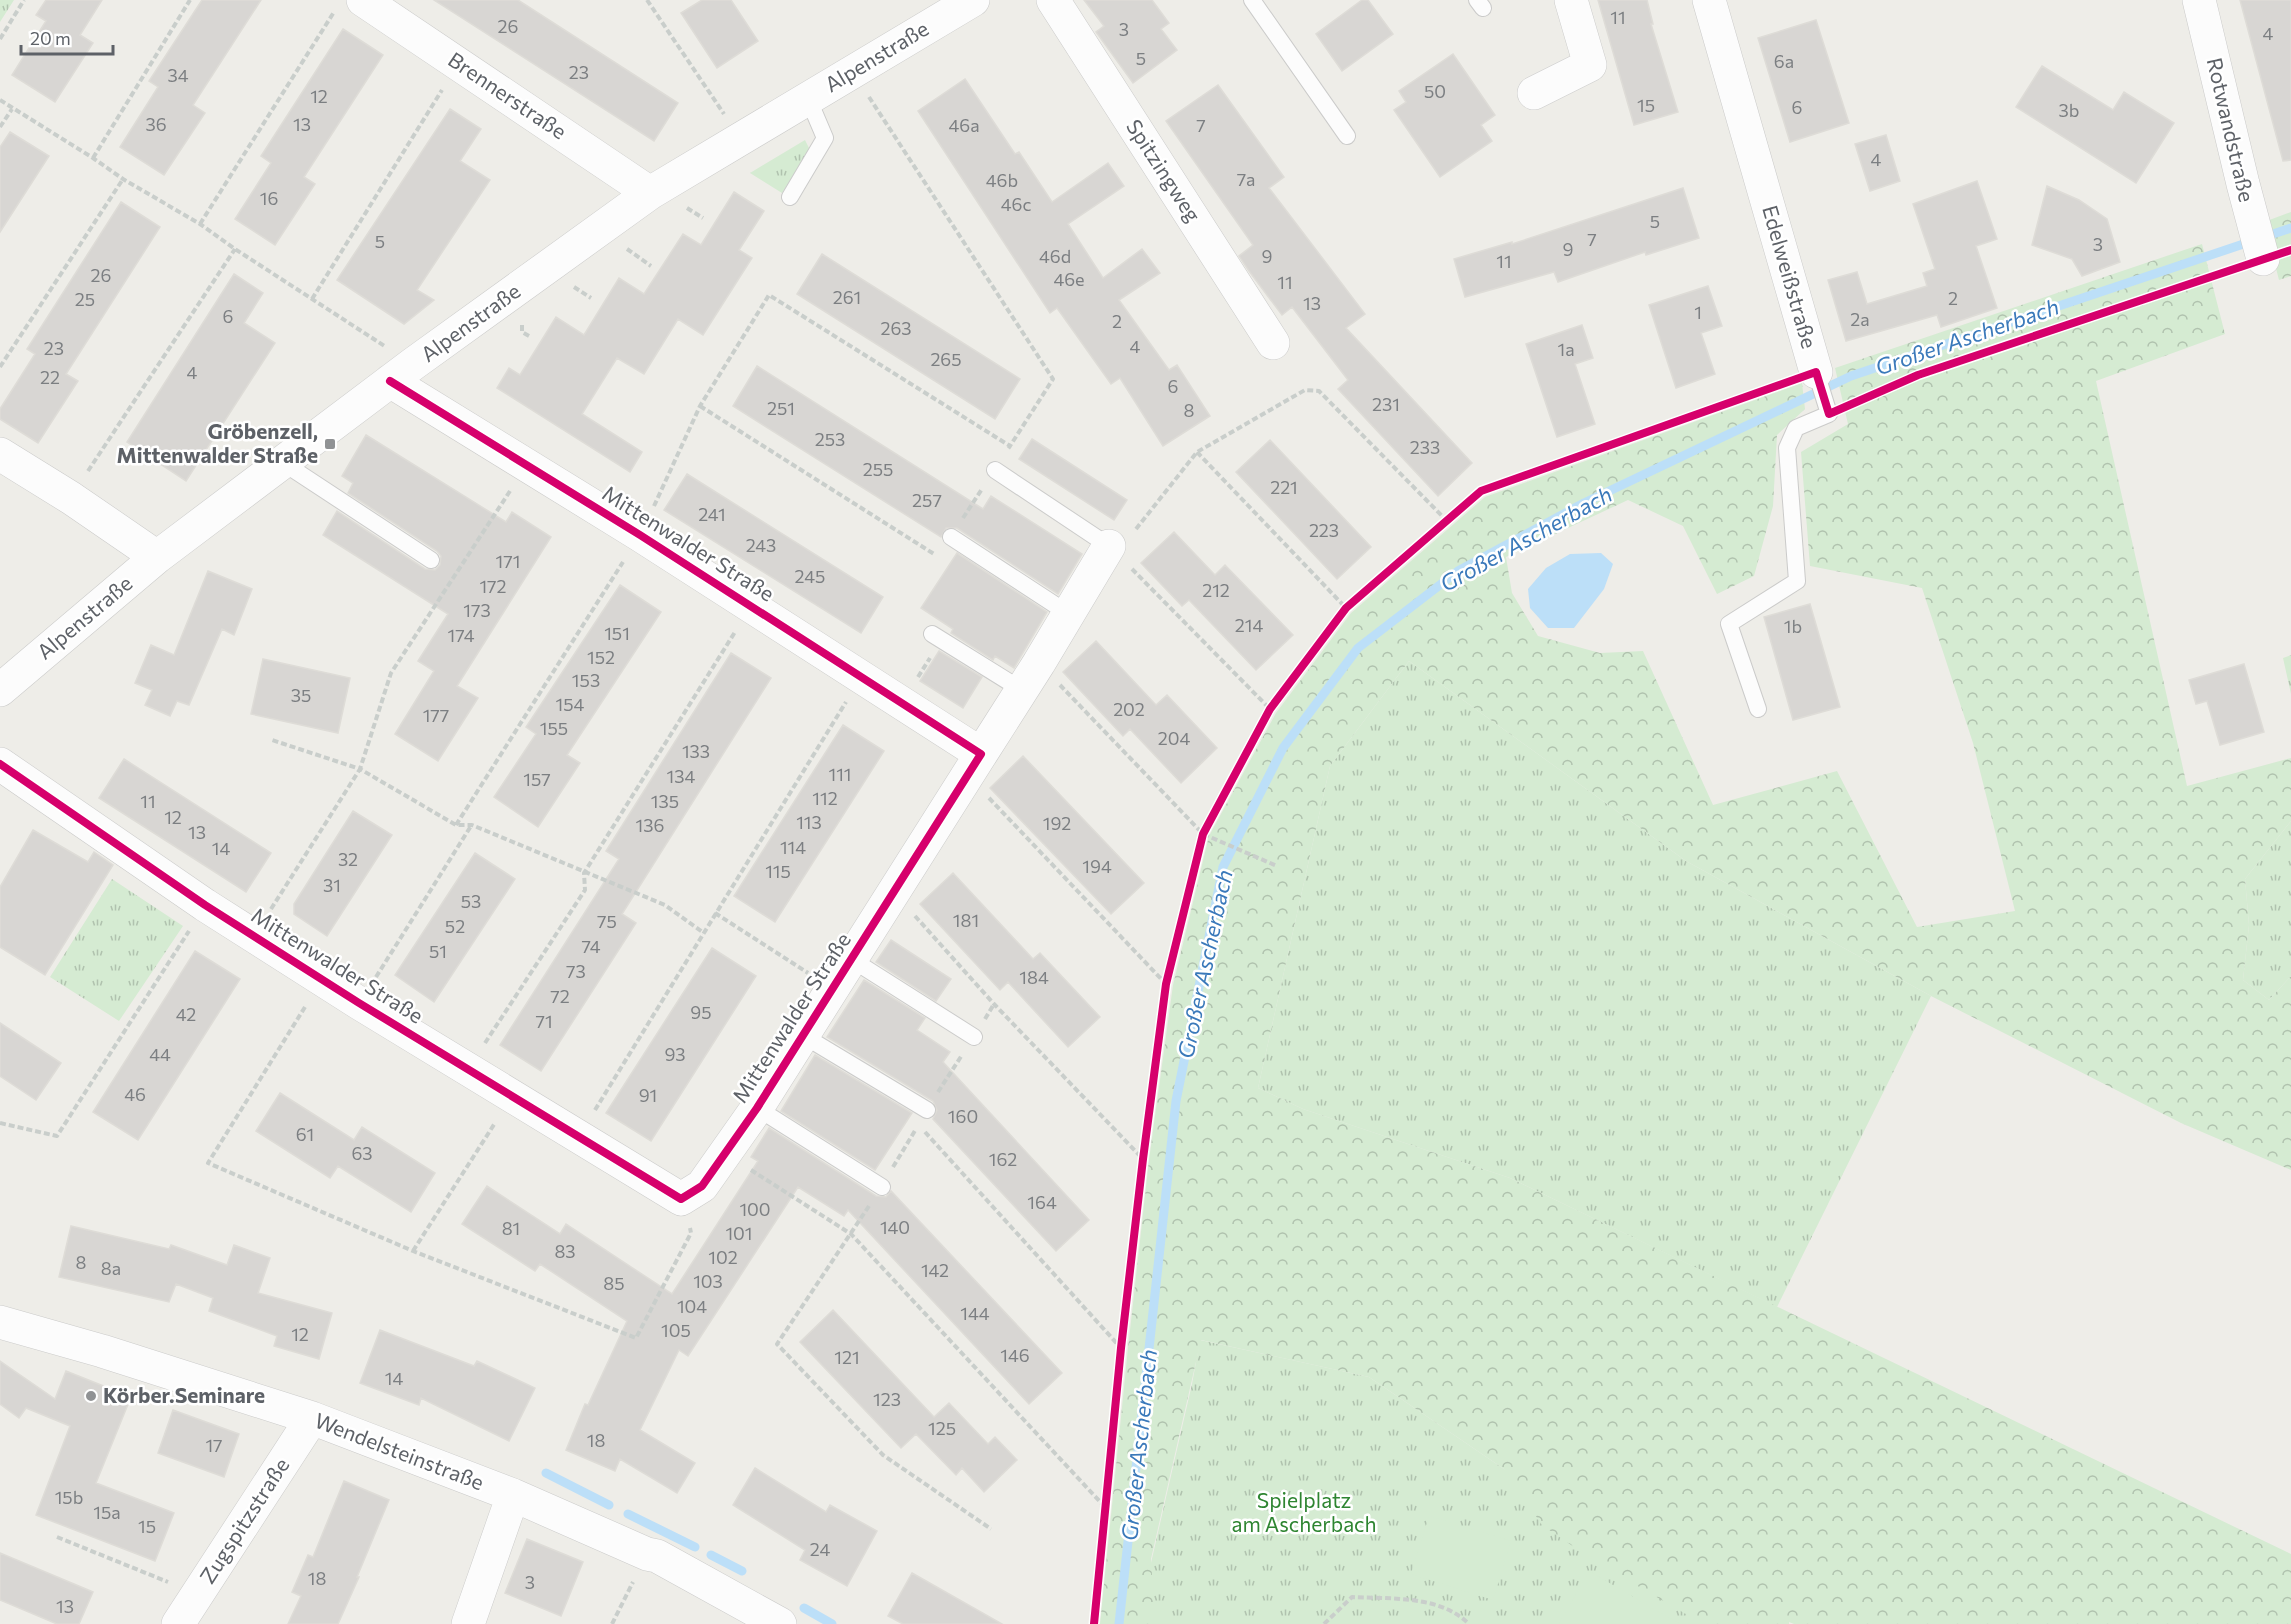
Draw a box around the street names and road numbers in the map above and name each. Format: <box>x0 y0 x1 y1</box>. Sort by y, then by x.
street label: Alpenstraße <box>820 15 933 96</box>
street label: Brennerstraße <box>444 46 572 143</box>
street label: Rotwandstraße <box>2203 55 2260 204</box>
street label: Spitzingweg <box>1122 114 1207 226</box>
street label: Edelweißstraße <box>1758 202 1823 351</box>
street label: Alpenstraße <box>416 277 525 366</box>
street label: Mittenwalder Straße <box>598 480 779 606</box>
street label: Alpenstraße <box>31 570 137 664</box>
street label: Mittenwalder Straße <box>247 902 428 1028</box>
street label: Mittenwalder Straße <box>726 927 855 1107</box>
street label: Wendelsteinstraße <box>311 1407 488 1494</box>
street label: Zugspitzstraße <box>194 1453 294 1588</box>

